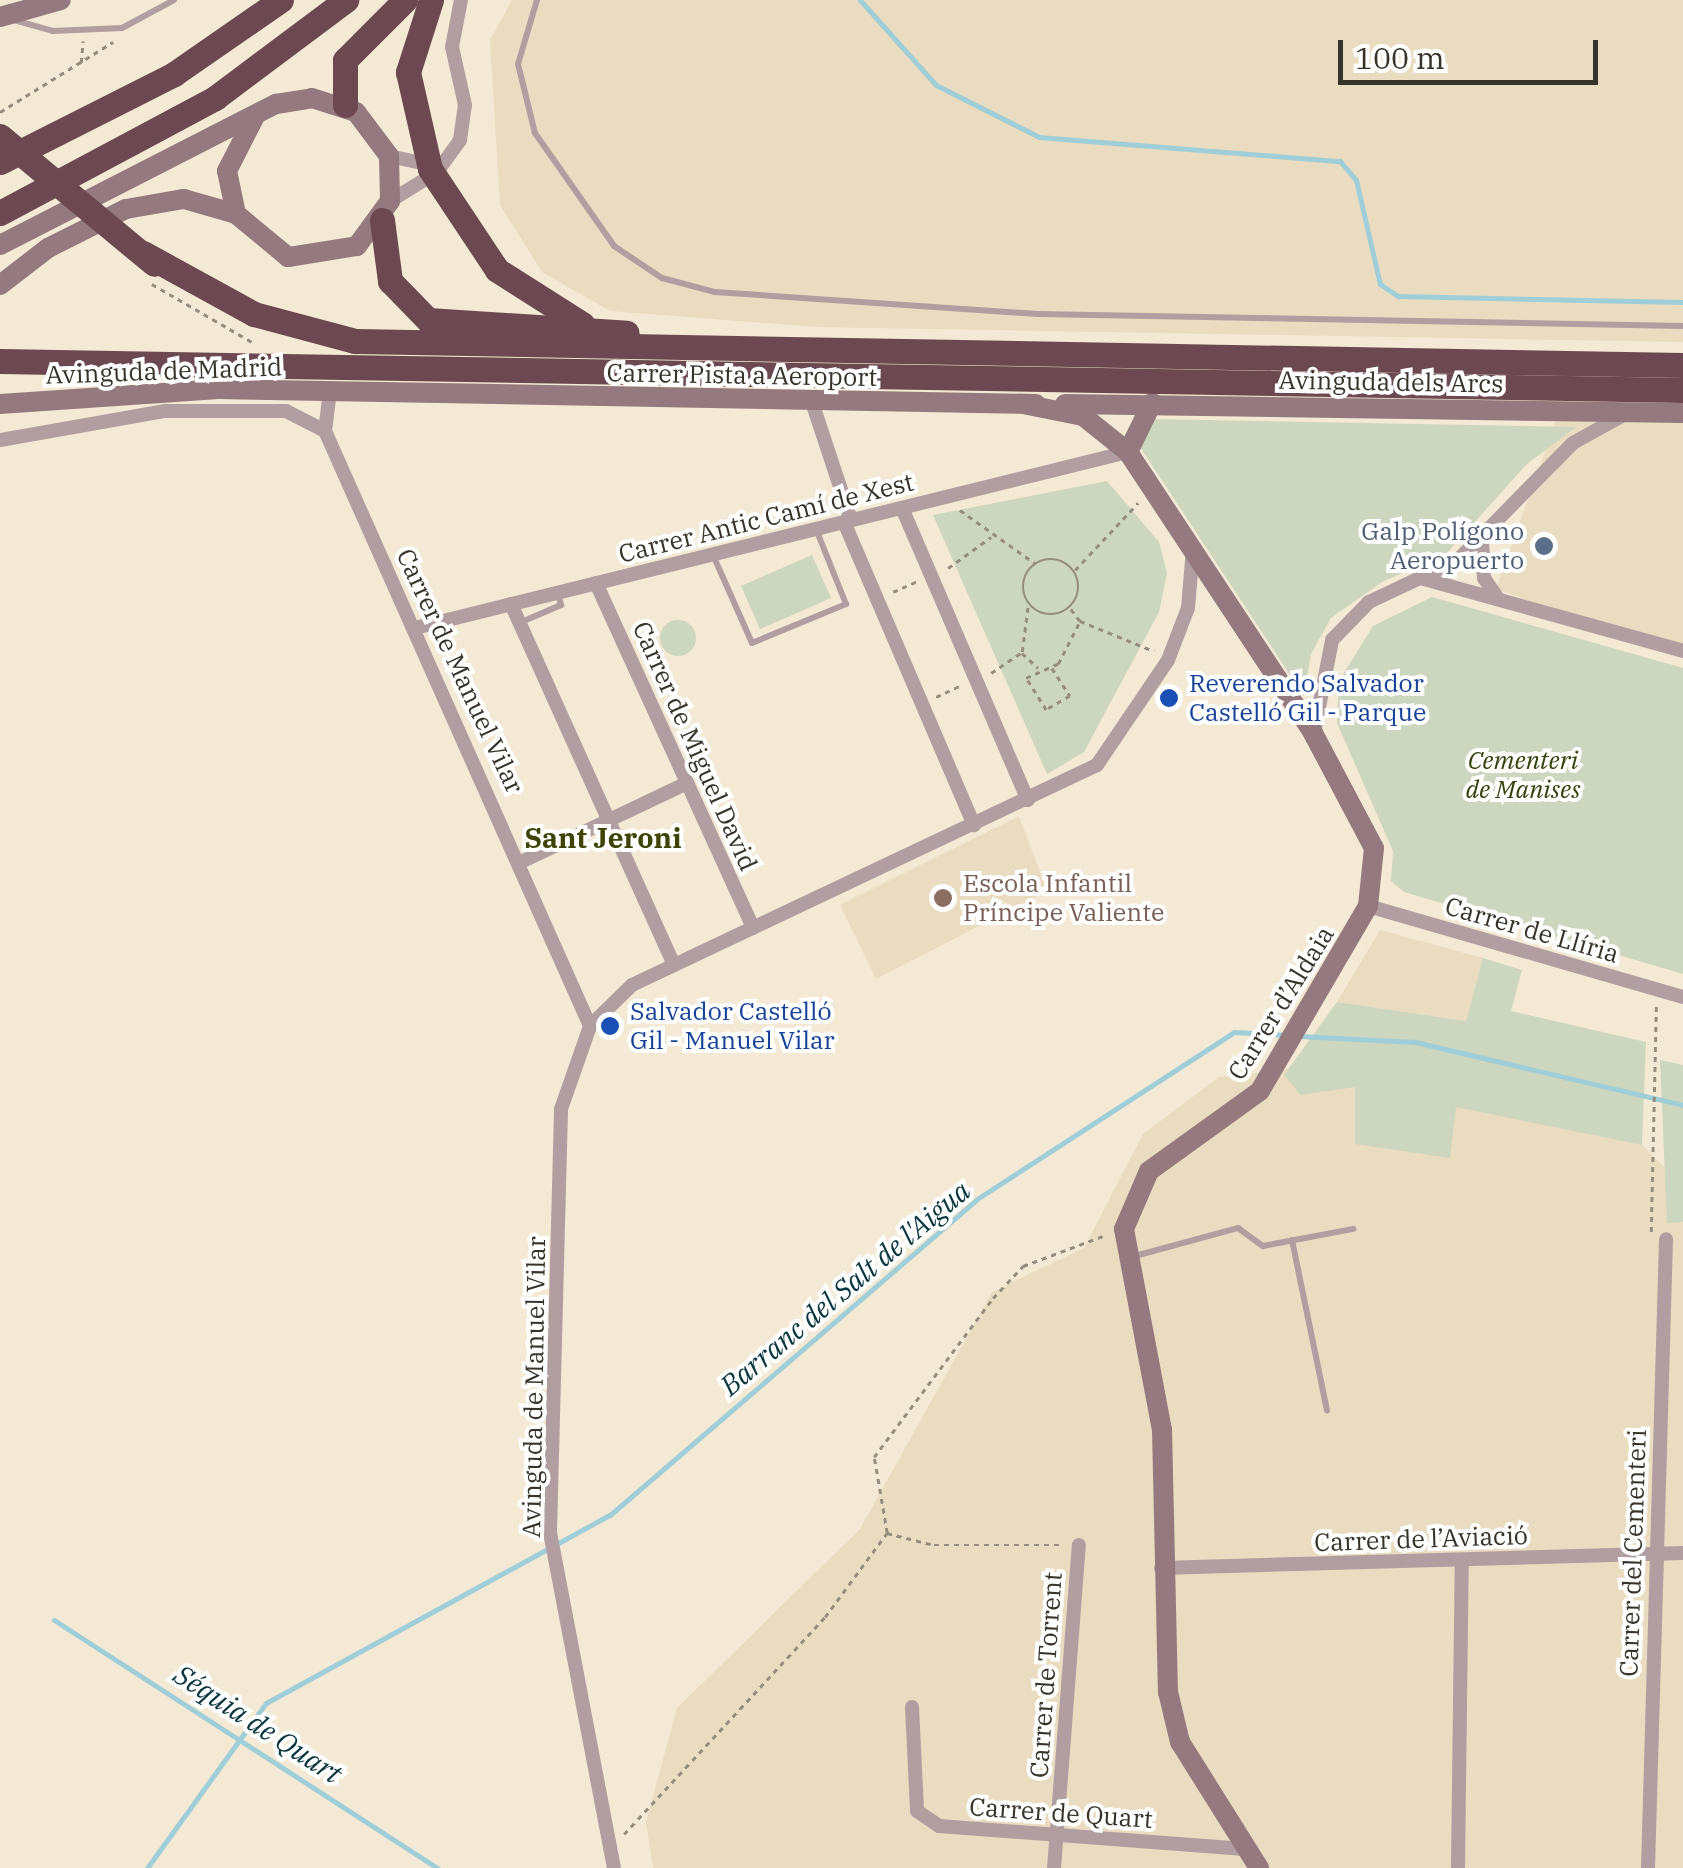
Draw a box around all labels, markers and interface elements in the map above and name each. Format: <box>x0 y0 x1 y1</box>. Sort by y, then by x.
scale bar <box>1343 20 1603 82</box>
text: 100 m <box>1355 38 1445 77</box>
street label: Avinguda de Madrid <box>45 352 283 390</box>
street label: Carrer Pista a Aeroport <box>606 358 878 392</box>
street label: Avinguda dels Arcs <box>1278 365 1504 399</box>
street label: Carrer Antic Camí de Xest <box>616 467 916 569</box>
place label: Galp Polígono Aeropuerto <box>1361 517 1524 576</box>
marker: Galp Polígono Aeropuerto <box>1533 535 1555 557</box>
street label: Carrer de Manuel Vilar <box>390 544 530 798</box>
street label: Carrer de Miguel David <box>627 617 763 875</box>
place label: Reverendo Salvador Castelló Gil - Parque <box>1189 669 1426 728</box>
marker: Reverendo Salvador Castelló Gil - Parque <box>1158 687 1180 709</box>
park label: Cementeri de Manises <box>1466 746 1580 805</box>
district label: Sant Jeroni <box>524 821 682 855</box>
place label: Escola Infantil Príncipe Valiente <box>963 869 1164 928</box>
marker: Escola Infantil Príncipe Valiente <box>932 887 954 909</box>
street label: Carrer de Llíria <box>1442 891 1622 969</box>
street label: Carrer d’Aldaia <box>1222 921 1340 1085</box>
place label: Salvador Castelló Gil - Manuel Vilar <box>630 997 835 1056</box>
marker: Salvador Castelló Gil - Manuel Vilar <box>599 1015 621 1037</box>
water label: Barranc del Salt de l'Aigua <box>713 1174 977 1402</box>
street label: Avinguda de Manuel Vilar <box>516 1236 552 1538</box>
street label: Carrer del Cementeri <box>1614 1429 1652 1677</box>
street label: Carrer de l’Aviació <box>1314 1520 1528 1558</box>
street label: Carrer de Torrent <box>1024 1571 1068 1779</box>
water label: Séquia de Quart <box>168 1657 348 1791</box>
street label: Carrer de Quart <box>968 1792 1154 1834</box>

